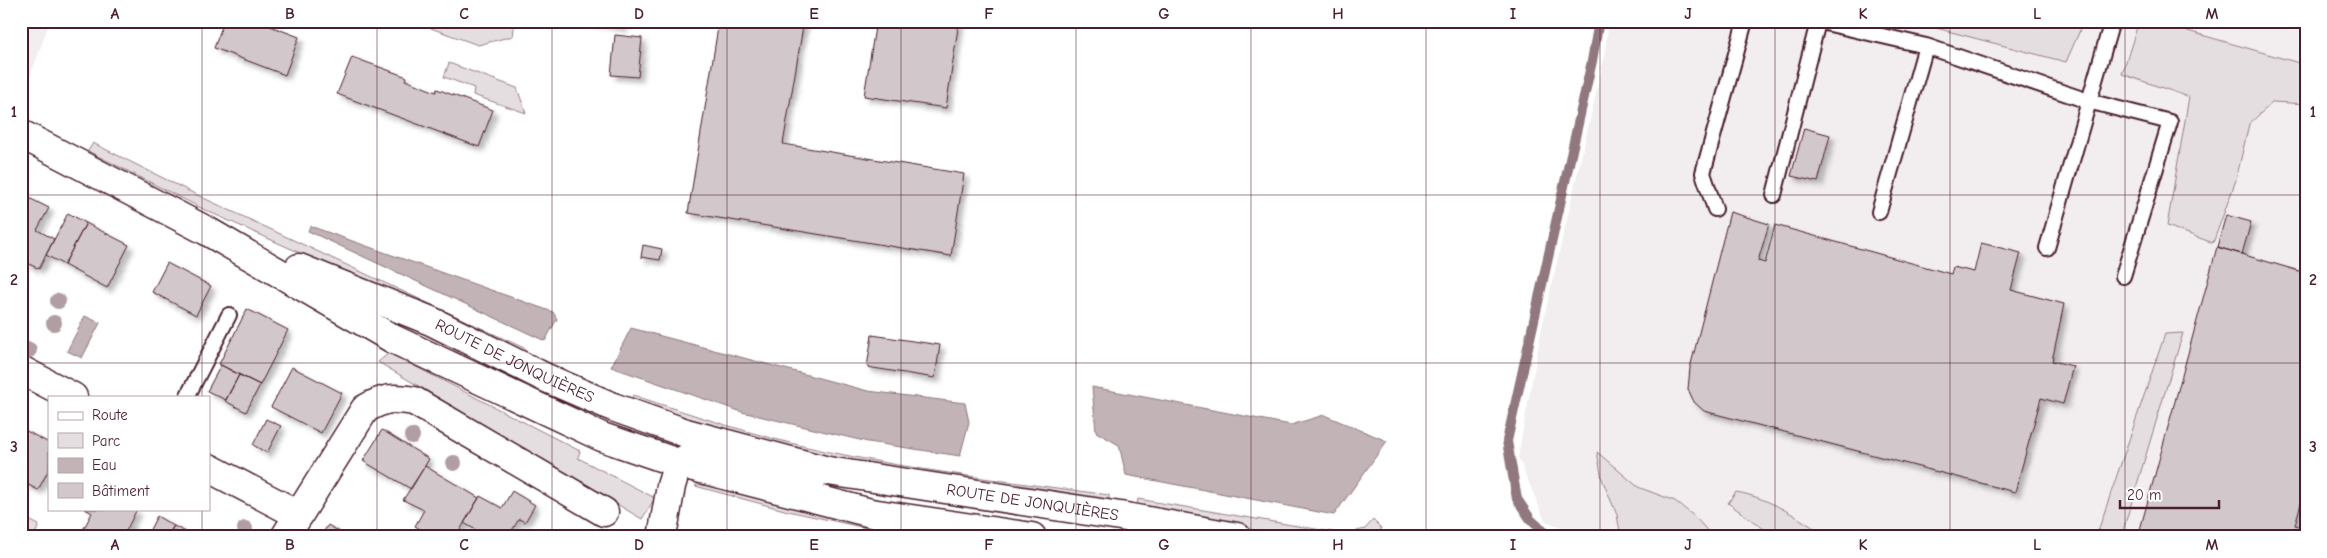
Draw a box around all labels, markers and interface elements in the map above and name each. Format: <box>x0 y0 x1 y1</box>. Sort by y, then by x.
text: A <box>111 5 120 23</box>
text: B <box>285 5 295 23</box>
text: C <box>459 5 469 23</box>
text: D <box>634 5 644 23</box>
text: E <box>809 5 819 23</box>
text: F <box>984 5 994 23</box>
text: G <box>1158 5 1170 23</box>
text: H <box>1332 5 1344 23</box>
text: I <box>1510 5 1516 23</box>
text: J <box>1684 5 1692 23</box>
text: K <box>1858 5 1868 23</box>
text: L <box>2033 5 2041 23</box>
text: M <box>2206 5 2219 23</box>
text: 1 <box>11 103 17 121</box>
text: 1 <box>2310 103 2316 121</box>
text: 2 <box>10 271 18 289</box>
text: 2 <box>2309 271 2317 289</box>
street label: ROUTE DE JONQUIÈRES <box>432 316 597 407</box>
legend <box>48 396 210 510</box>
text: Route <box>92 406 128 424</box>
text: Parc <box>92 432 120 450</box>
text: 3 <box>10 438 18 456</box>
text: 3 <box>2309 438 2317 456</box>
text: Eau <box>92 456 116 474</box>
scale bar <box>2120 478 2218 510</box>
street label: ROUTE DE JONQUIÈRES <box>945 480 1120 525</box>
text: Bâtiment <box>92 482 150 500</box>
text: 20 m <box>2127 486 2161 504</box>
text: A <box>111 536 120 554</box>
text: B <box>285 536 295 554</box>
text: C <box>459 536 469 554</box>
text: D <box>634 536 644 554</box>
text: E <box>809 536 819 554</box>
text: F <box>984 536 994 554</box>
text: G <box>1158 536 1170 554</box>
text: H <box>1332 536 1344 554</box>
text: I <box>1510 536 1516 554</box>
text: J <box>1684 536 1692 554</box>
text: K <box>1858 536 1868 554</box>
text: L <box>2033 536 2041 554</box>
text: M <box>2206 536 2219 554</box>

